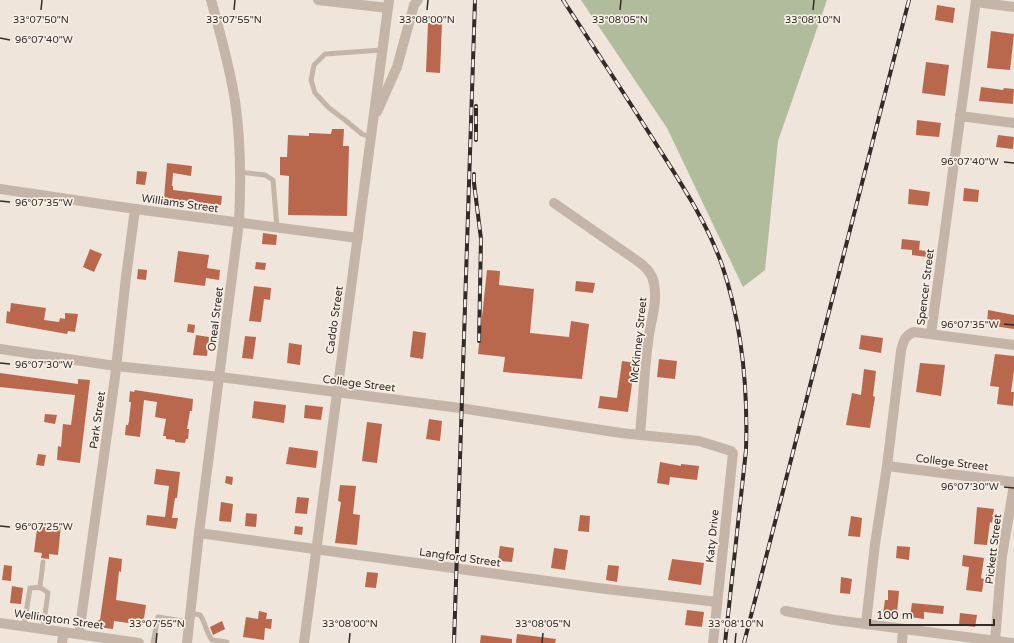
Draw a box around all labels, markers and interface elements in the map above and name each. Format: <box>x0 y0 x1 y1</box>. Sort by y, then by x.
text: 33°07'50"N <box>13 14 69 26</box>
text: 33°07'55"N <box>206 14 262 26</box>
text: 33°08'00"N <box>399 14 455 26</box>
text: 33°08'05"N <box>592 14 648 26</box>
text: 33°08'10"N <box>785 14 841 26</box>
text: 96°07'40"W <box>15 34 73 46</box>
text: 96°07'40"W <box>941 156 999 168</box>
street label: Williams Street <box>140 192 219 215</box>
text: 96°07'35"W <box>15 197 73 209</box>
street label: Spencer Street <box>914 248 937 326</box>
street label: Caddo Street <box>323 285 346 355</box>
street label: Oneal Street <box>205 286 226 352</box>
street label: McKinney Street <box>628 296 649 384</box>
text: 96°07'35"W <box>941 319 999 331</box>
text: 96°07'30"W <box>15 359 73 371</box>
street label: College Street <box>322 373 396 394</box>
street label: Park Street <box>87 391 108 450</box>
street label: College Street <box>915 452 989 473</box>
text: 96°07'30"W <box>941 481 999 493</box>
street label: Katy Drive <box>703 509 722 563</box>
street label: Pickett Street <box>983 513 1004 585</box>
text: 96°07'25"W <box>15 521 73 533</box>
street label: Langford Street <box>418 545 501 570</box>
scale bar <box>870 601 994 627</box>
street label: Wellington Street <box>13 607 105 632</box>
text: 100 m <box>876 608 913 622</box>
text: 33°07'55"N <box>129 618 185 630</box>
text: 33°08'00"N <box>322 618 378 630</box>
text: 33°08'05"N <box>515 618 571 630</box>
text: 33°08'10"N <box>708 618 764 630</box>

